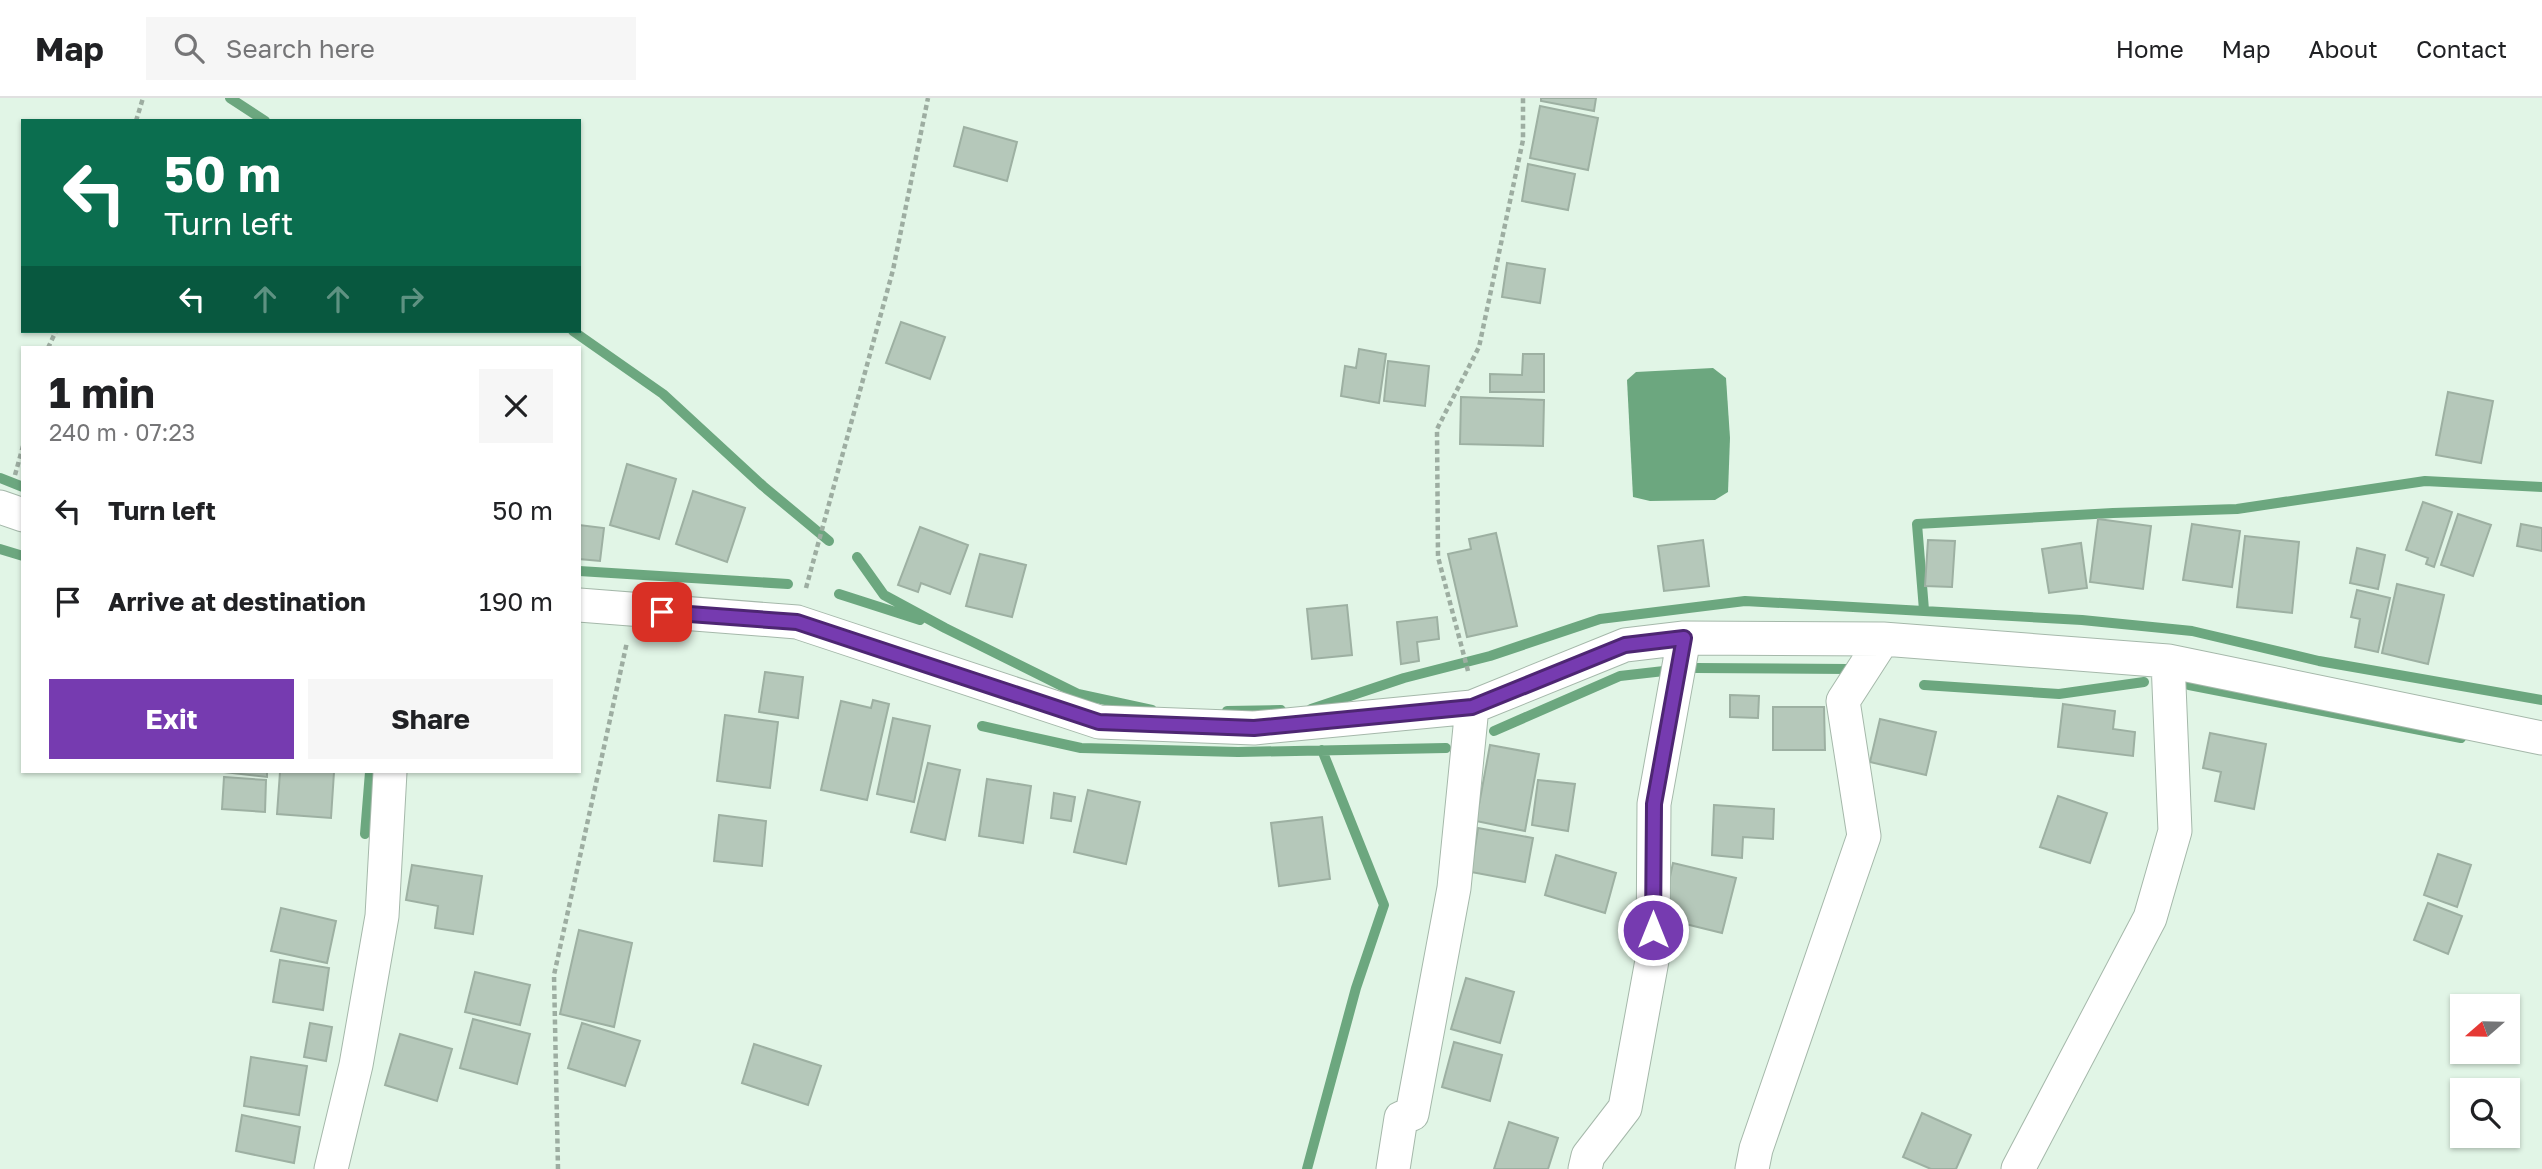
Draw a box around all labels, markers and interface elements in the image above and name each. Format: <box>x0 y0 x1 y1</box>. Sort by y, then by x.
search box <box>146 17 636 80</box>
text: Map <box>35 29 104 68</box>
icon: search <box>170 29 208 67</box>
text: Search here <box>226 33 375 64</box>
text: Home <box>2116 34 2184 63</box>
text: Map <box>2222 34 2271 63</box>
text: About <box>2309 34 2378 63</box>
text: Contact <box>2416 34 2507 63</box>
text: 50 m <box>164 144 281 203</box>
icon: left <box>49 147 140 238</box>
text: Turn left <box>164 204 293 242</box>
icon: left <box>173 280 211 318</box>
icon: ahead <box>246 280 284 318</box>
icon: ahead <box>319 280 357 318</box>
icon: right <box>392 280 430 318</box>
text: 1 min <box>49 367 155 417</box>
button: close <box>479 369 553 443</box>
text: 240 m · 07:23 <box>49 418 195 446</box>
icon: left <box>49 492 87 530</box>
text: Turn left <box>108 495 216 526</box>
text: 50 m <box>492 495 553 526</box>
pin <box>632 582 692 642</box>
icon: arrive <box>49 583 87 621</box>
text: Arrive at destination <box>108 586 366 617</box>
text: 190 m <box>479 586 553 617</box>
icon: arrive <box>643 593 681 631</box>
button: Exit <box>49 679 294 759</box>
button: Share <box>308 679 553 759</box>
position arrow <box>1616 893 1690 967</box>
north arrow <box>2450 994 2520 1064</box>
map controls <box>2450 994 2520 1148</box>
button: search <box>2450 1078 2520 1148</box>

